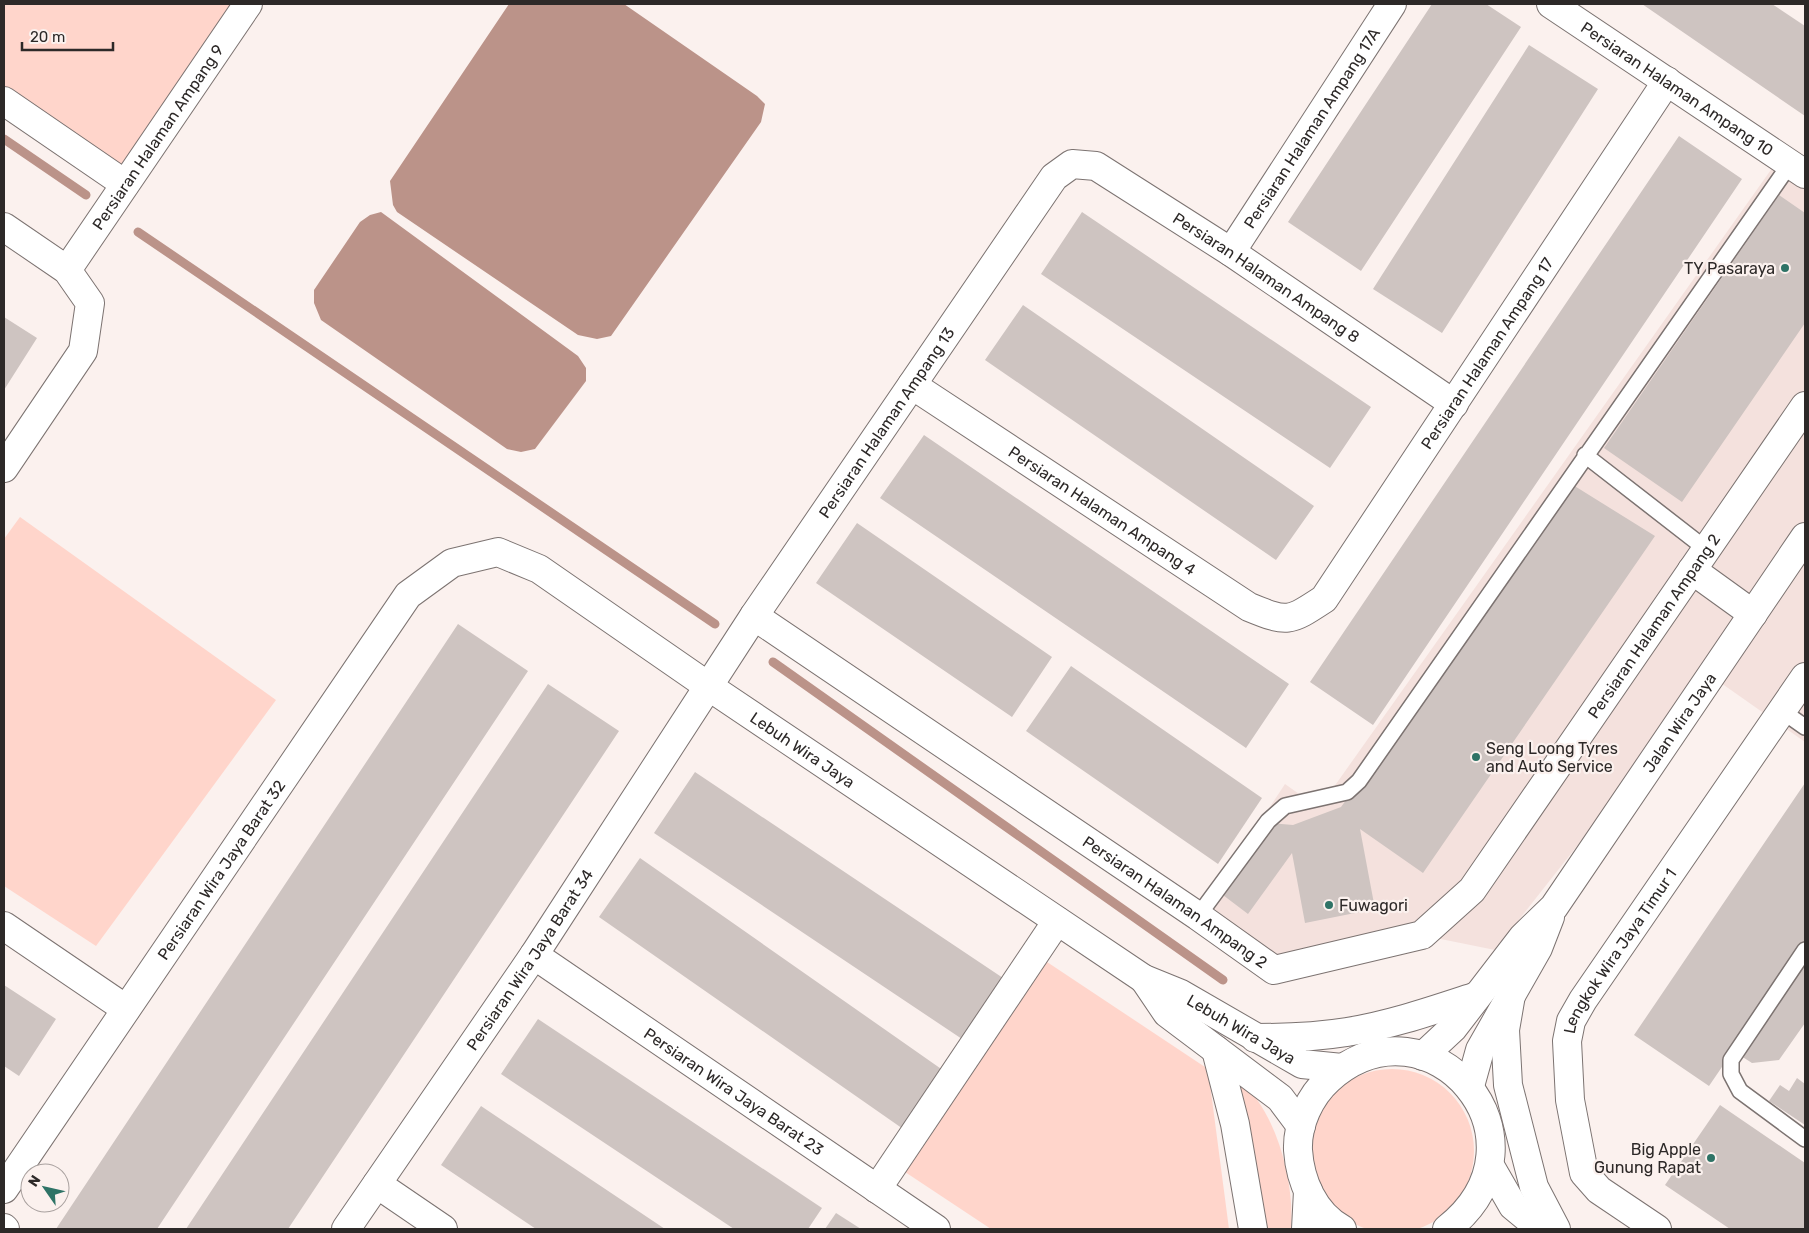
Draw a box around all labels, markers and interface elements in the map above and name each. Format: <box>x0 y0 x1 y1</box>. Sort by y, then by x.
street label: Persiaran Halaman Ampang 10 <box>1578 17 1777 160</box>
scale bar <box>22 20 114 52</box>
street label: Persiaran Halaman Ampang 17A <box>1240 24 1384 232</box>
text: 20 m <box>30 28 65 46</box>
street label: Persiaran Halaman Ampang 9 <box>88 41 227 233</box>
street label: Persiaran Halaman Ampang 8 <box>1170 208 1363 346</box>
street label: Persiaran Halaman Ampang 17 <box>1417 254 1557 452</box>
place label: TY Pasaraya <box>1684 259 1775 278</box>
marker: TY Pasaraya <box>1779 262 1791 274</box>
street label: Persiaran Halaman Ampang 13 <box>815 323 958 521</box>
street label: Persiaran Halaman Ampang 4 <box>1005 442 1200 579</box>
street label: Persiaran Halaman Ampang 2 <box>1584 530 1724 722</box>
street label: Jalan Wira Jaya <box>1639 669 1720 776</box>
street label: Lebuh Wira Jaya <box>747 708 859 791</box>
place label: Seng Loong Tyres and Auto Service <box>1486 739 1618 776</box>
marker: Seng Loong Tyres and Auto Service <box>1470 751 1482 763</box>
street label: Persiaran Wira Jaya Barat 32 <box>153 776 289 963</box>
street label: Persiaran Halaman Ampang 2 <box>1079 832 1271 972</box>
street label: Persiaran Wira Jaya Barat 34 <box>462 865 597 1054</box>
street label: Lengkok Wira Jaya Timur 1 <box>1559 865 1680 1035</box>
place label: Fuwagori <box>1339 896 1408 915</box>
marker: Fuwagori <box>1323 899 1335 911</box>
street label: Lebuh Wira Jaya <box>1184 990 1299 1068</box>
street label: Persiaran Wira Jaya Barat 23 <box>641 1023 827 1159</box>
place label: Big Apple Gunung Rapat <box>1594 1140 1701 1177</box>
marker: Big Apple Gunung Rapat <box>1705 1152 1717 1164</box>
north arrow <box>20 1163 70 1213</box>
text: N <box>25 1172 45 1190</box>

